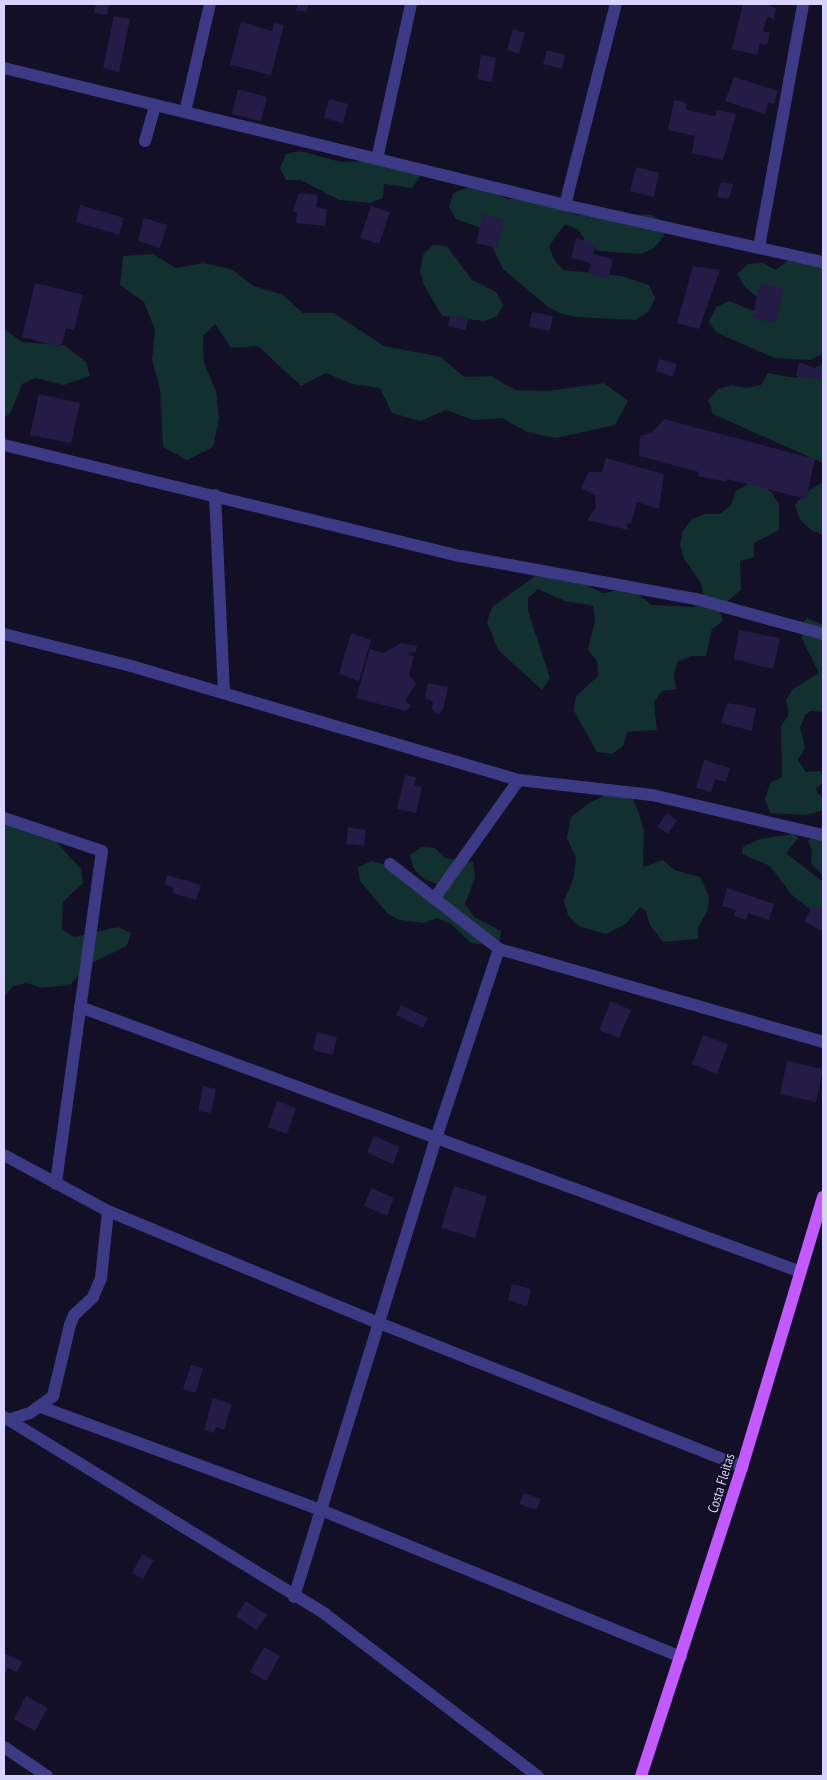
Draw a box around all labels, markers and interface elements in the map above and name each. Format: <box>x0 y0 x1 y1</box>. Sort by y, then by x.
street label: Costa Fleitas <box>704 1451 738 1515</box>

